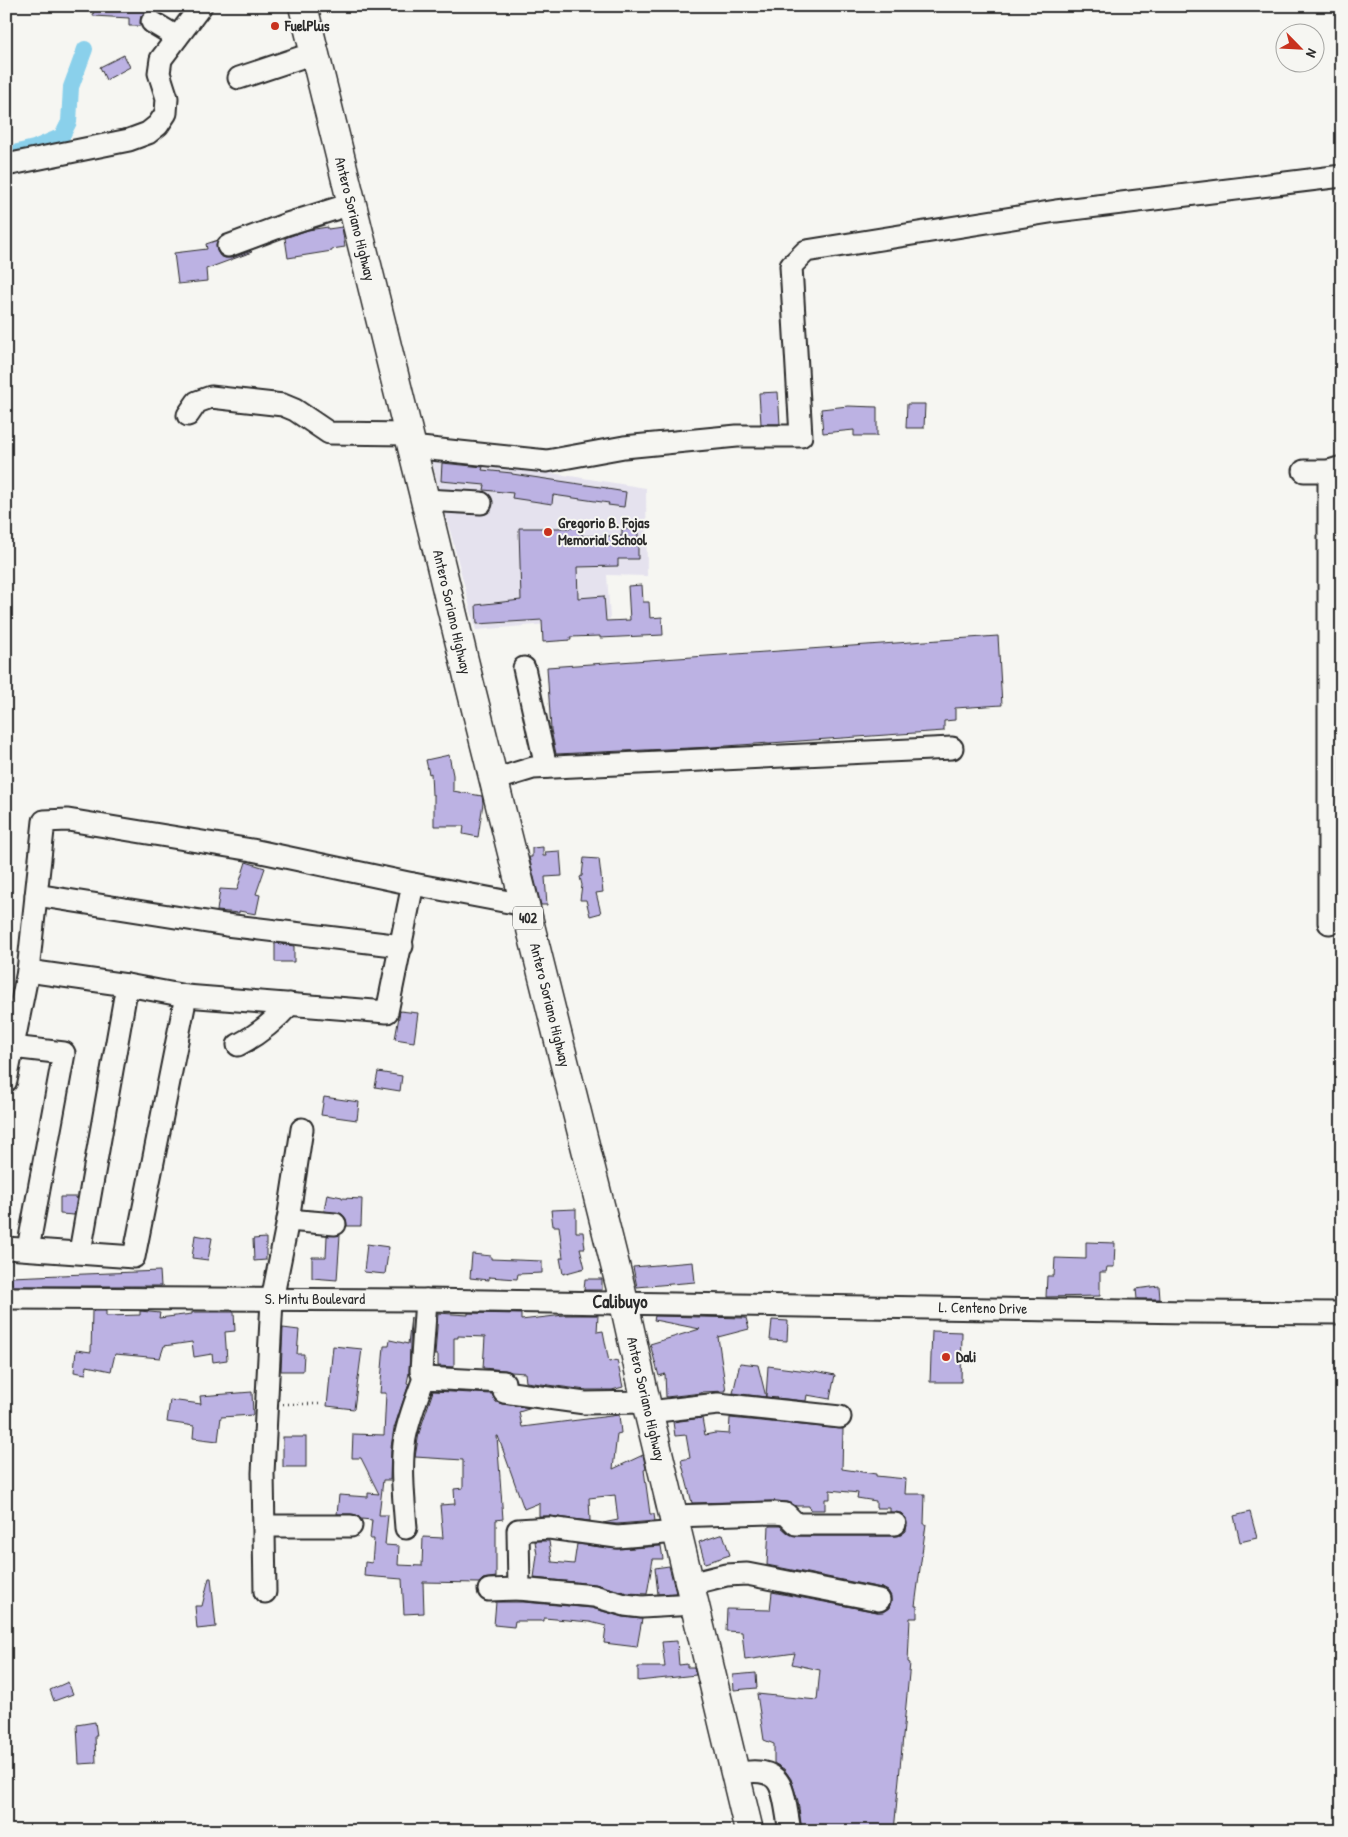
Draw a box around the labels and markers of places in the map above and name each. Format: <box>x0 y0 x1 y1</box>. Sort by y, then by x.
place label: FuelPlus <box>284 15 330 36</box>
marker: FuelPlus <box>269 20 281 32</box>
place label: Gregorio B. Fojas Memorial School <box>558 512 650 550</box>
marker: Gregorio B. Fojas Memorial School <box>542 526 554 538</box>
place label: Dali <box>956 1346 976 1367</box>
marker: Dali <box>940 1351 952 1363</box>

